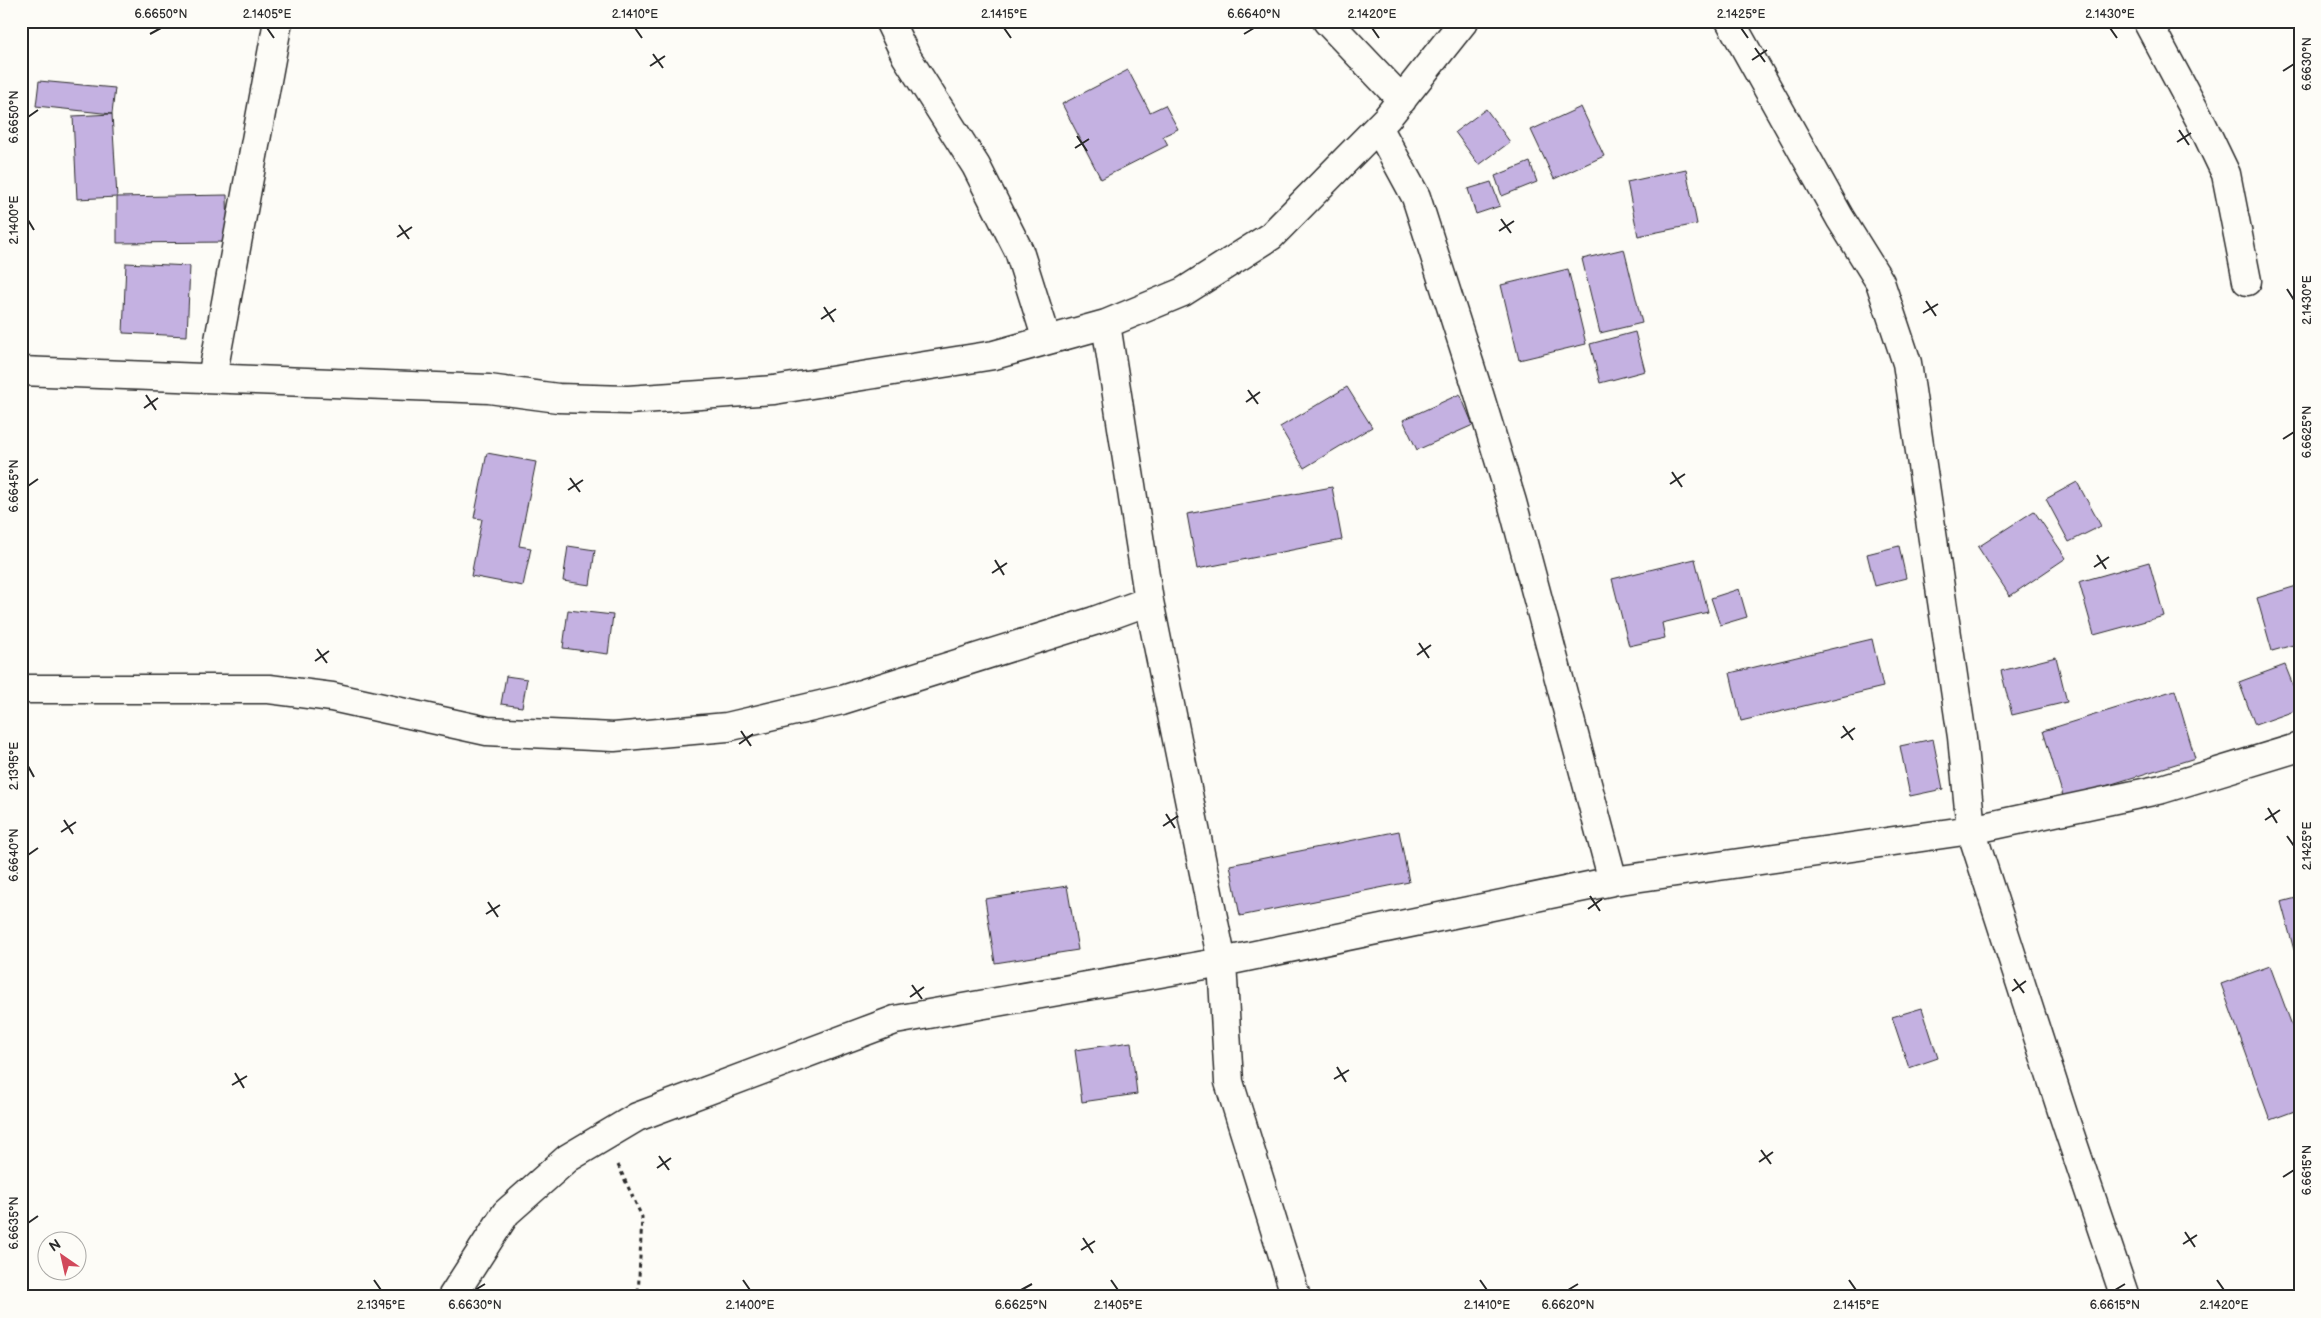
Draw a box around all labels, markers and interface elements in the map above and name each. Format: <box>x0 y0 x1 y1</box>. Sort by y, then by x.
text: 6.6650°N <box>135 7 187 22</box>
text: 2.1405°E <box>243 7 291 22</box>
text: 2.1410°E <box>612 7 658 22</box>
text: 2.1415°E <box>981 7 1027 22</box>
text: 6.6640°N <box>1227 7 1281 22</box>
text: 2.1420°E <box>1348 7 1397 22</box>
text: 2.1425°E <box>1717 7 1765 22</box>
text: 2.1430°E <box>2085 7 2135 22</box>
text: 6.6630°N <box>2300 37 2315 91</box>
text: 6.6650°N <box>7 91 22 143</box>
text: 2.1400°E <box>7 195 22 244</box>
text: 2.1430°E <box>2300 275 2315 325</box>
text: 6.6625°N <box>2300 406 2315 458</box>
text: 6.6645°N <box>7 460 22 512</box>
text: 2.1395°E <box>7 742 22 790</box>
text: 2.1425°E <box>2300 822 2315 870</box>
text: 6.6640°N <box>7 828 22 882</box>
text: 6.6615°N <box>2300 1145 2315 1195</box>
text: 6.6635°N <box>7 1197 22 1250</box>
north arrow <box>38 1230 88 1280</box>
text: N <box>46 1236 64 1256</box>
text: 2.1395°E <box>357 1298 405 1313</box>
text: 6.6630°N <box>448 1298 502 1313</box>
text: 2.1400°E <box>726 1298 775 1313</box>
text: 6.6625°N <box>995 1298 1047 1313</box>
text: 2.1405°E <box>1094 1298 1142 1313</box>
text: 2.1410°E <box>1464 1298 1510 1313</box>
text: 6.6620°N <box>1541 1298 1595 1313</box>
text: 2.1415°E <box>1833 1298 1879 1313</box>
text: 6.6615°N <box>2090 1298 2140 1313</box>
text: 2.1420°E <box>2200 1298 2249 1313</box>

